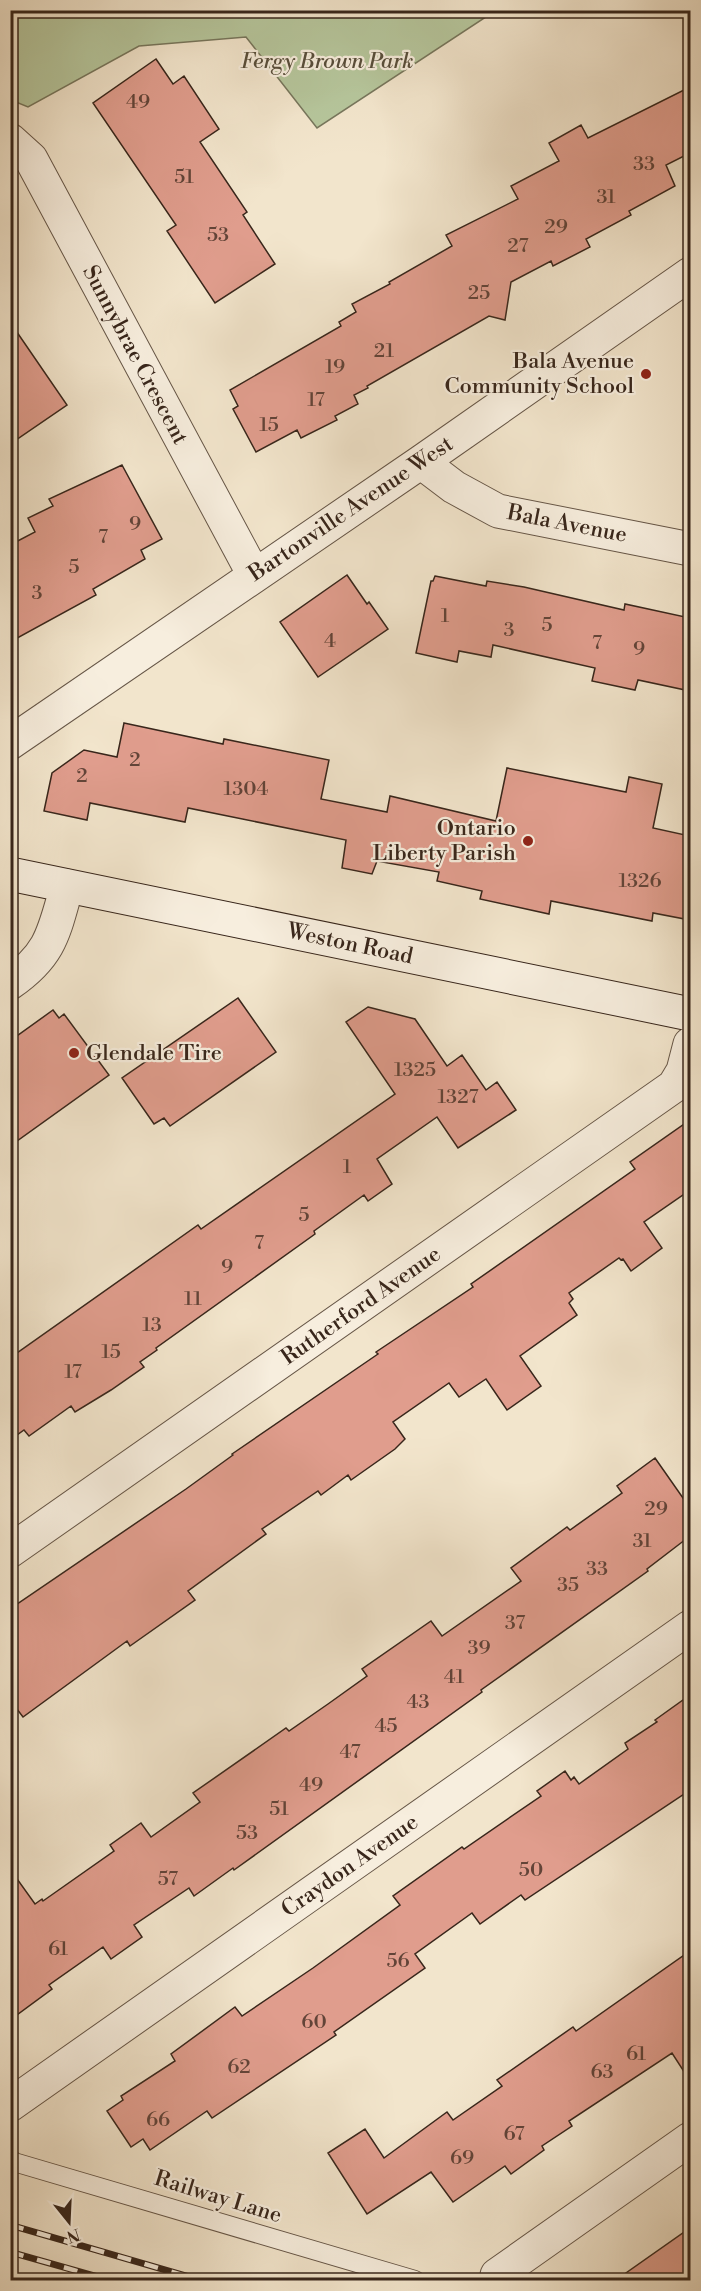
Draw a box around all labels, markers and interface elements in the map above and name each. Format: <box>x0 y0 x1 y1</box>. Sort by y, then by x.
park label: Fergy Brown Park <box>241 48 413 75</box>
house number: 49 <box>126 90 150 115</box>
house number: 33 <box>633 152 655 177</box>
house number: 51 <box>174 165 194 190</box>
house number: 31 <box>596 185 616 210</box>
house number: 29 <box>544 215 568 240</box>
house number: 53 <box>207 223 229 248</box>
house number: 27 <box>507 234 529 259</box>
street label: Sunnybrae Crescent <box>76 261 194 449</box>
house number: 25 <box>468 281 490 306</box>
house number: 21 <box>374 339 395 364</box>
place label: Bala Avenue Community School <box>444 348 634 400</box>
house number: 19 <box>325 355 345 380</box>
marker: Bala Avenue Community School <box>639 367 653 381</box>
house number: 17 <box>307 388 325 413</box>
house number: 15 <box>259 413 279 438</box>
street label: Bartonville Avenue West <box>243 430 459 588</box>
street label: Bala Avenue <box>504 499 629 549</box>
house number: 9 <box>129 512 141 537</box>
house number: 7 <box>98 525 108 550</box>
house number: 5 <box>68 555 80 580</box>
house number: 3 <box>31 581 43 606</box>
house number: 1 <box>441 604 450 629</box>
house number: 5 <box>541 613 553 638</box>
house number: 3 <box>503 618 515 643</box>
house number: 4 <box>324 629 336 654</box>
house number: 7 <box>592 631 602 656</box>
house number: 9 <box>633 637 645 662</box>
house number: 2 <box>129 748 141 773</box>
house number: 2 <box>76 764 88 789</box>
house number: 1304 <box>224 777 269 802</box>
place label: Ontario Liberty Parish <box>372 815 516 867</box>
marker: Ontario Liberty Parish <box>521 834 535 848</box>
house number: 1326 <box>618 869 662 894</box>
street label: Weston Road <box>284 917 416 971</box>
place label: Glendale Tire <box>86 1040 222 1067</box>
marker: Glendale Tire <box>67 1046 81 1060</box>
house number: 1325 <box>394 1058 436 1083</box>
house number: 1327 <box>437 1085 479 1110</box>
house number: 1 <box>343 1155 352 1180</box>
house number: 5 <box>298 1203 310 1228</box>
house number: 7 <box>254 1231 264 1256</box>
street label: Rutherford Avenue <box>276 1241 446 1371</box>
house number: 9 <box>221 1255 233 1280</box>
house number: 11 <box>184 1287 202 1312</box>
house number: 13 <box>142 1313 162 1338</box>
house number: 15 <box>101 1340 121 1365</box>
house number: 17 <box>64 1360 82 1385</box>
house number: 29 <box>644 1497 668 1522</box>
house number: 31 <box>632 1529 652 1554</box>
house number: 33 <box>586 1557 608 1582</box>
house number: 35 <box>557 1573 579 1598</box>
house number: 37 <box>505 1611 525 1636</box>
house number: 39 <box>467 1636 491 1661</box>
house number: 41 <box>444 1665 465 1690</box>
house number: 43 <box>407 1690 429 1715</box>
house number: 45 <box>375 1714 397 1739</box>
house number: 47 <box>339 1740 361 1765</box>
house number: 49 <box>299 1773 323 1798</box>
house number: 51 <box>269 1797 289 1822</box>
street label: Craydon Avenue <box>276 1809 424 1923</box>
house number: 53 <box>236 1821 258 1846</box>
house number: 50 <box>519 1858 543 1883</box>
house number: 57 <box>158 1867 178 1892</box>
house number: 61 <box>48 1937 68 1962</box>
house number: 56 <box>386 1949 410 1974</box>
house number: 60 <box>301 2010 327 2035</box>
house number: 61 <box>626 2042 646 2067</box>
house number: 62 <box>227 2055 251 2080</box>
house number: 63 <box>590 2060 614 2085</box>
house number: 66 <box>146 2108 170 2133</box>
house number: 67 <box>503 2122 525 2147</box>
house number: 69 <box>450 2146 474 2171</box>
street label: Railway Lane <box>151 2165 285 2229</box>
north arrow <box>39 2192 99 2252</box>
text: N <box>64 2224 82 2247</box>

